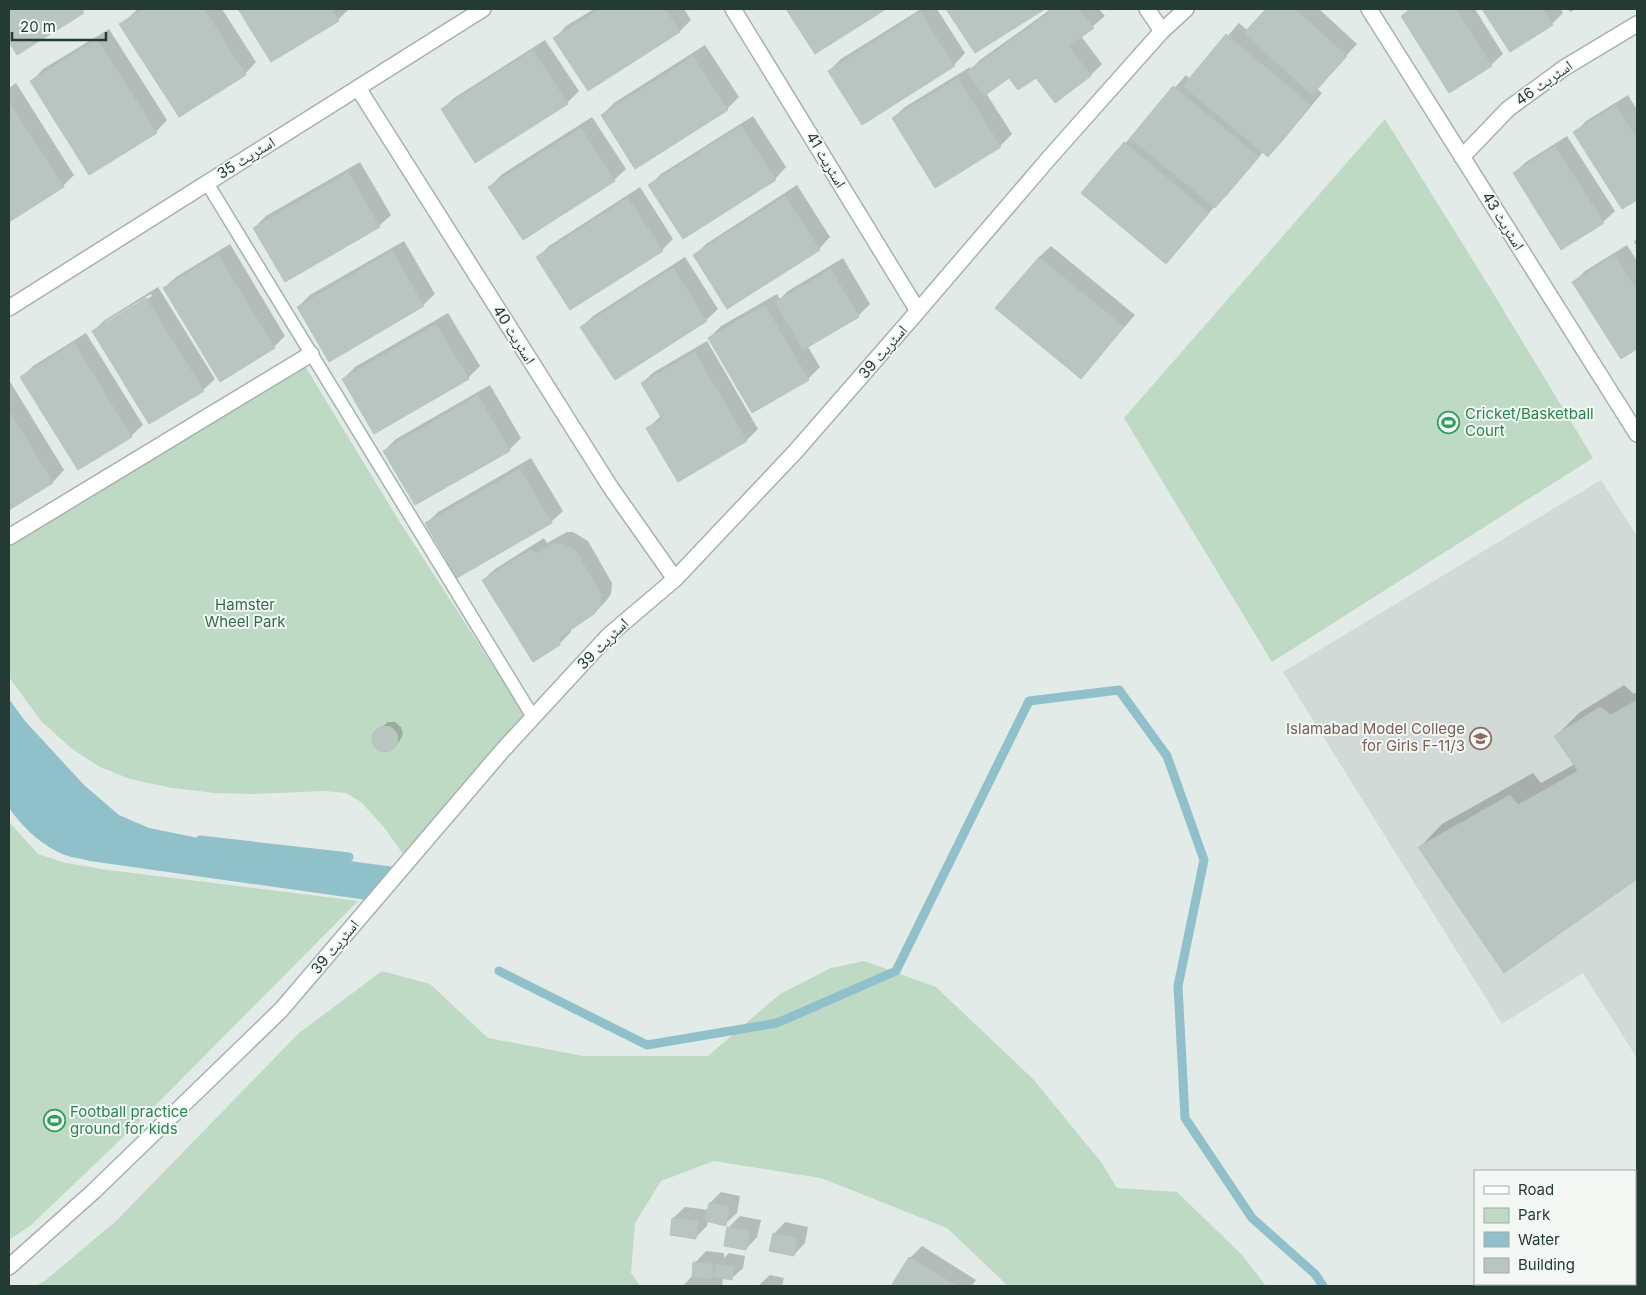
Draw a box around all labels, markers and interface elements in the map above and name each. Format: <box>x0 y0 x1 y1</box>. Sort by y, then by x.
scale bar <box>12 10 106 42</box>
text: 20 m <box>20 17 56 36</box>
street label: اسٹریٹ 46 <box>1511 56 1576 109</box>
street label: اسٹریٹ 41 <box>802 128 851 191</box>
street label: اسٹریٹ 35 <box>213 132 278 183</box>
street label: اسٹریٹ 43 <box>1478 188 1529 254</box>
street label: اسٹریٹ 40 <box>489 302 540 368</box>
street label: اسٹریٹ 39 <box>854 321 911 382</box>
place label: Cricket/Basketball Court <box>1465 404 1594 440</box>
sports icon: Cricket/Basketball Court <box>1437 411 1461 435</box>
park label: Hamster Wheel Park <box>204 595 286 631</box>
street label: اسٹریٹ 39 <box>573 614 632 673</box>
place label: Islamabad Model College for Girls F-11/3 <box>1286 719 1465 755</box>
school or university icon: Islamabad Model College for Girls F-11/3 <box>1469 726 1493 750</box>
street label: اسٹریٹ 39 <box>306 916 363 978</box>
place label: Football practice ground for kids <box>70 1102 188 1138</box>
sports icon: Football practice ground for kids <box>42 1109 66 1133</box>
legend <box>1474 1170 1636 1285</box>
text: Road <box>1518 1180 1554 1199</box>
text: Park <box>1518 1205 1551 1224</box>
text: Water <box>1518 1230 1560 1249</box>
text: Building <box>1518 1255 1575 1274</box>

